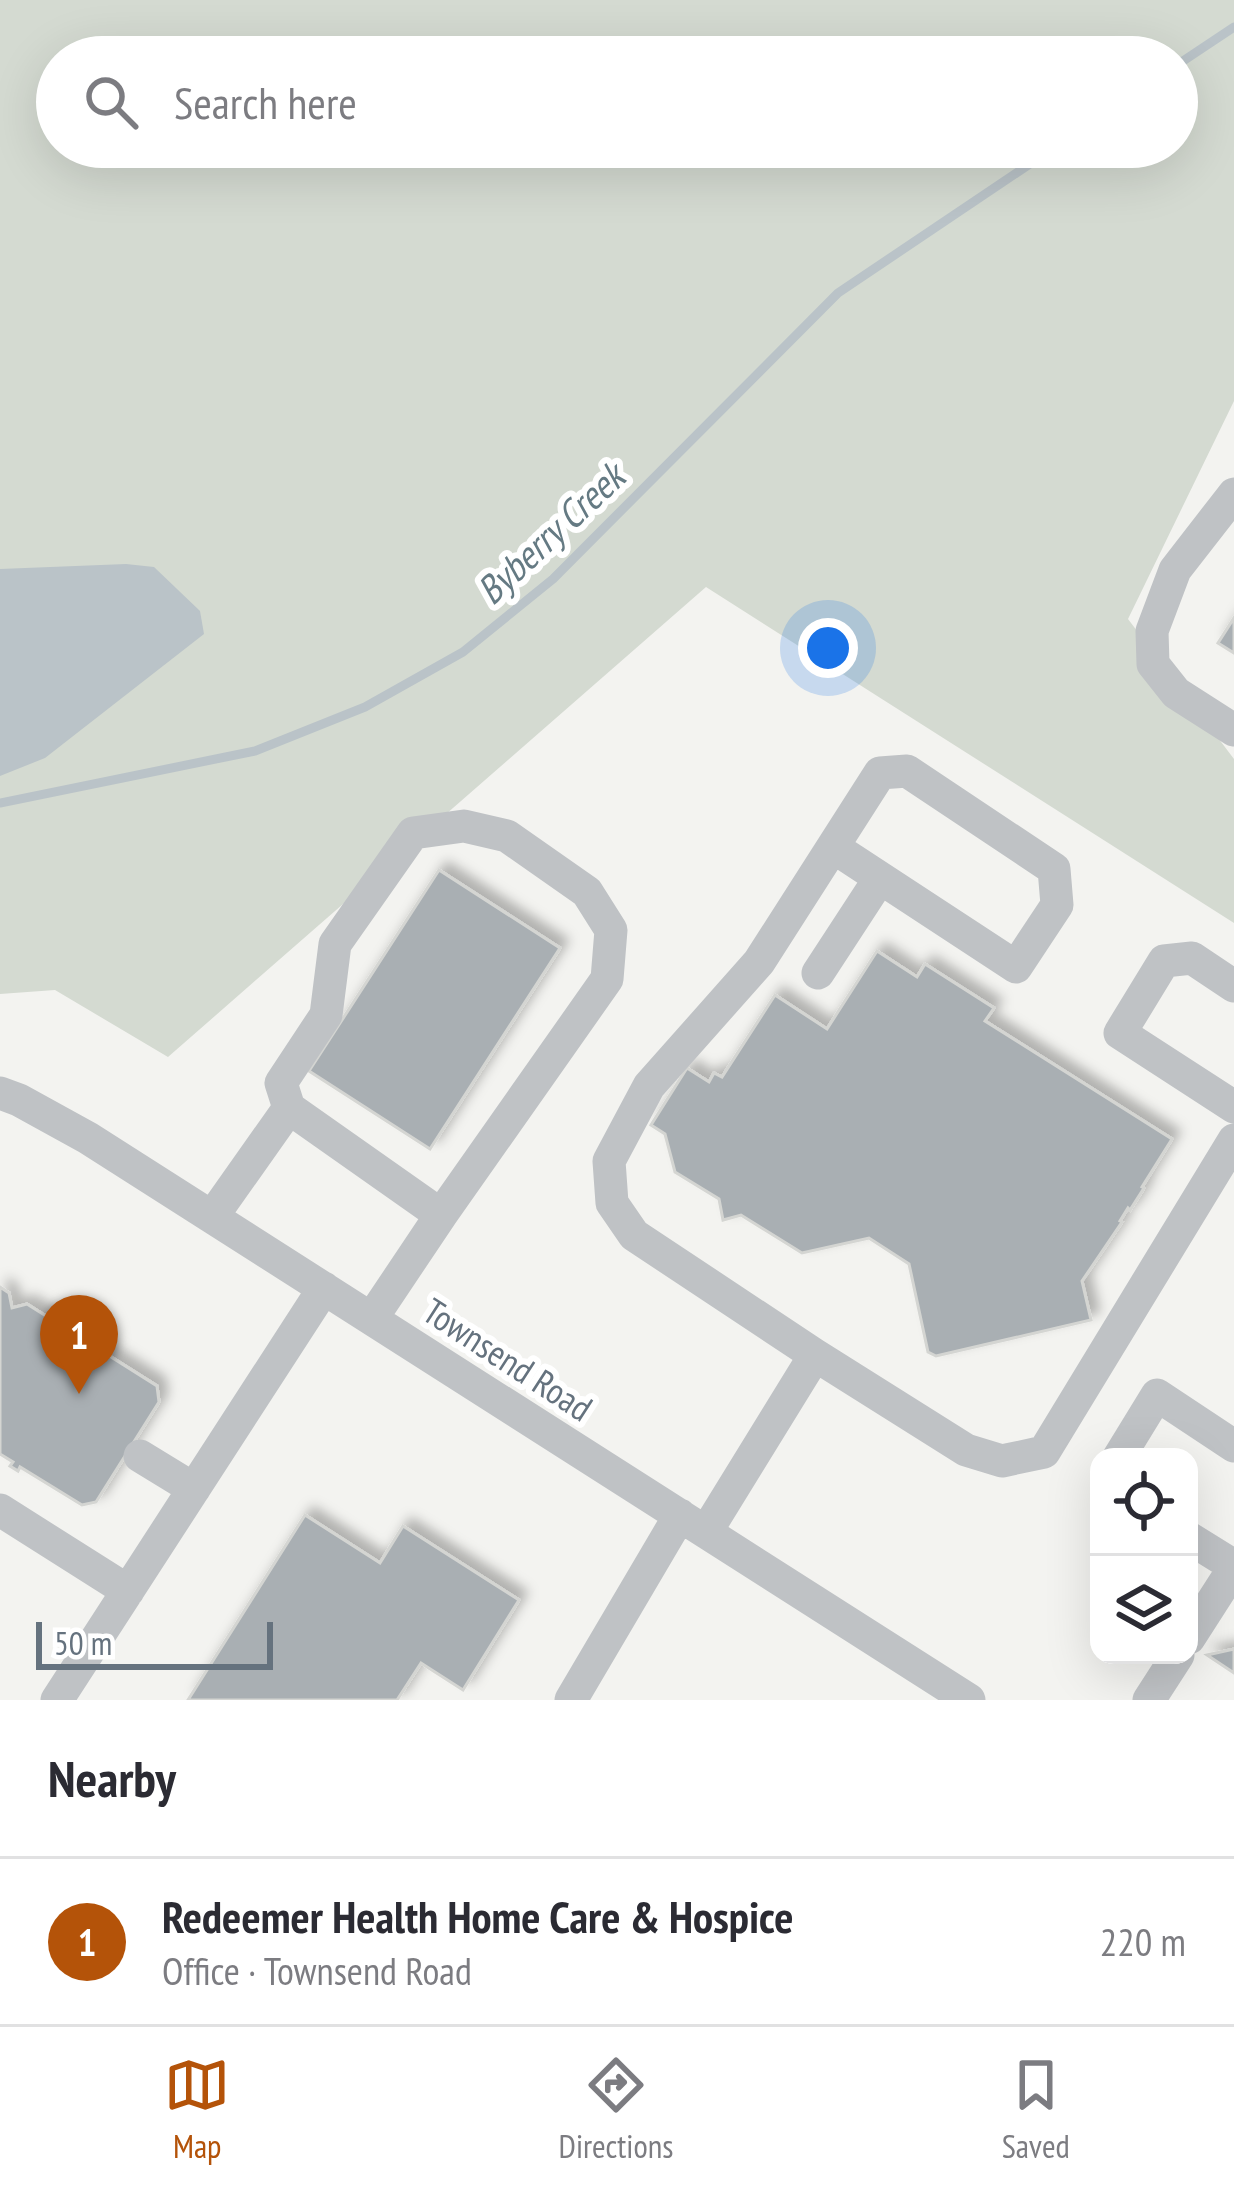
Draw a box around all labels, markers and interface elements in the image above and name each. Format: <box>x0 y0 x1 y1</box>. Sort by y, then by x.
search box <box>36 36 1198 168</box>
icon: search <box>78 69 144 135</box>
text: Search here <box>174 73 357 131</box>
water label: Byberry Creek <box>465 448 638 615</box>
your location <box>798 618 858 678</box>
street label: Townsend Road <box>415 1287 601 1431</box>
pin: 1 <box>40 1295 118 1394</box>
map controls <box>1090 1448 1198 1664</box>
button: locate <box>1090 1448 1198 1556</box>
button: layers <box>1090 1556 1198 1664</box>
scale bar <box>36 1616 273 1669</box>
text: 50 m <box>54 1621 112 1664</box>
text: Nearby <box>48 1745 176 1811</box>
text: Redeemer Health Home Care & Hospice <box>162 1887 794 1945</box>
text: 1 <box>78 1916 96 1967</box>
text: 220 m <box>1100 1916 1186 1967</box>
text: Office · Townsend Road <box>162 1945 472 1996</box>
tab: Map <box>164 2052 230 2167</box>
tab: Directions <box>559 2052 673 2167</box>
tab: Saved <box>1002 2052 1070 2167</box>

